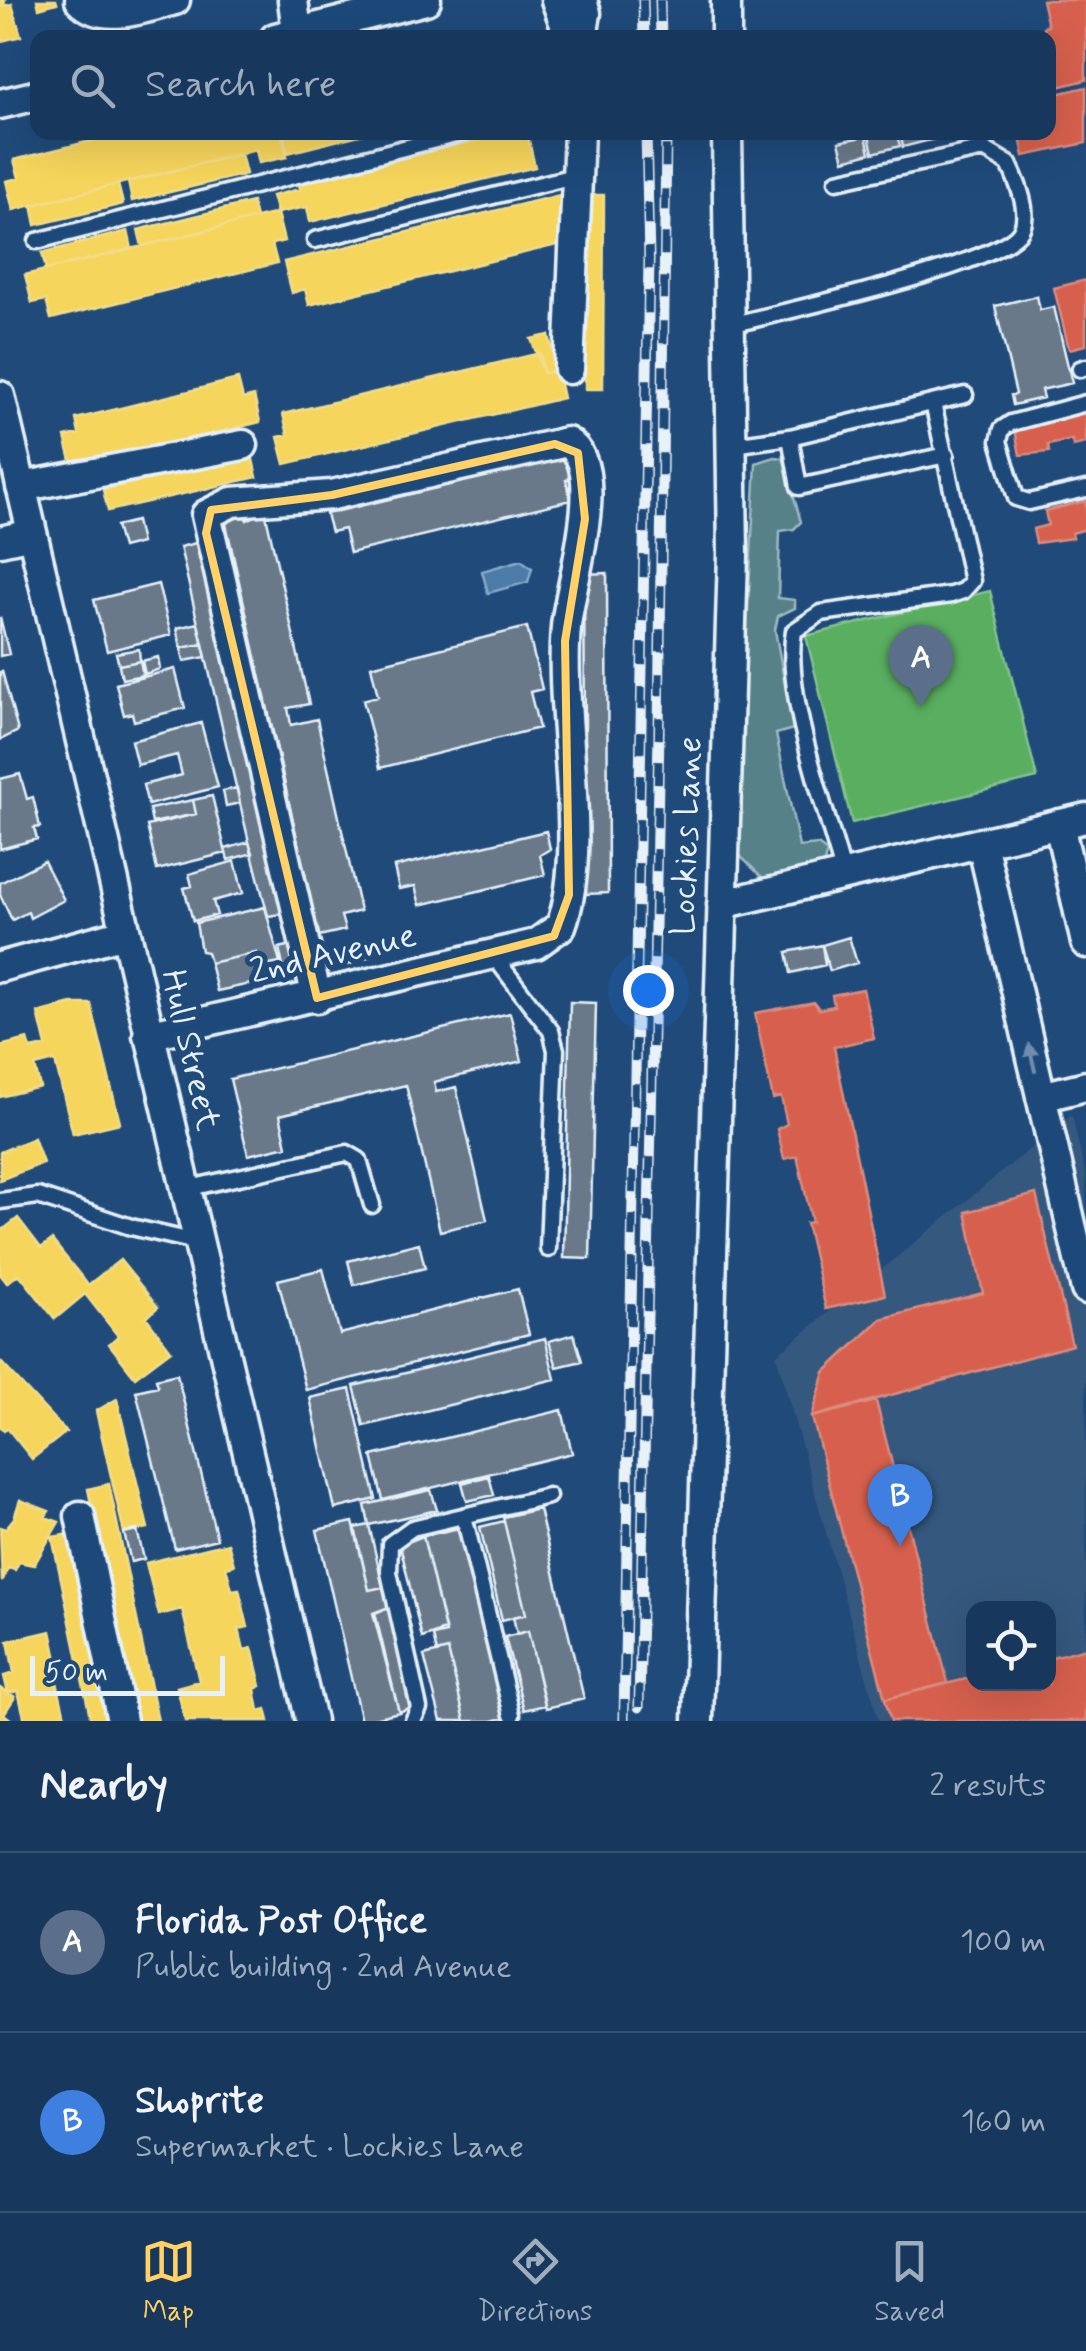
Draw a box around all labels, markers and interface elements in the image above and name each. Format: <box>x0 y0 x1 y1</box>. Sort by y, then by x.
search box <box>30 30 1056 140</box>
icon: search <box>65 58 120 113</box>
text: Search here <box>145 61 336 110</box>
pin: A <box>888 624 954 707</box>
street label: Lockies Lane <box>661 736 713 936</box>
street label: 2nd Avenue <box>245 913 421 995</box>
street label: Hull Street <box>149 965 231 1135</box>
your location <box>623 965 674 1016</box>
one-way arrow <box>1024 1042 1039 1073</box>
pin: B <box>868 1464 932 1546</box>
map controls <box>966 1601 1056 1691</box>
button: locate <box>966 1601 1056 1691</box>
scale bar <box>30 1651 225 1696</box>
text: 50 m <box>45 1655 108 1692</box>
text: Nearby <box>40 1759 168 1814</box>
text: 2 results <box>929 1765 1046 1807</box>
text: Florida Post Office <box>135 1897 427 1946</box>
text: A <box>62 1921 83 1963</box>
text: 100 m <box>960 1921 1046 1963</box>
text: Public building · 2nd Avenue <box>135 1946 512 1988</box>
text: Shoprite <box>135 2077 264 2126</box>
text: B <box>62 2101 83 2143</box>
text: 160 m <box>961 2101 1046 2143</box>
text: Supermarket · Lockies Lane <box>135 2126 524 2168</box>
tab: Map <box>141 2234 196 2331</box>
tab: Directions <box>478 2234 593 2331</box>
tab: Saved <box>874 2234 945 2331</box>

